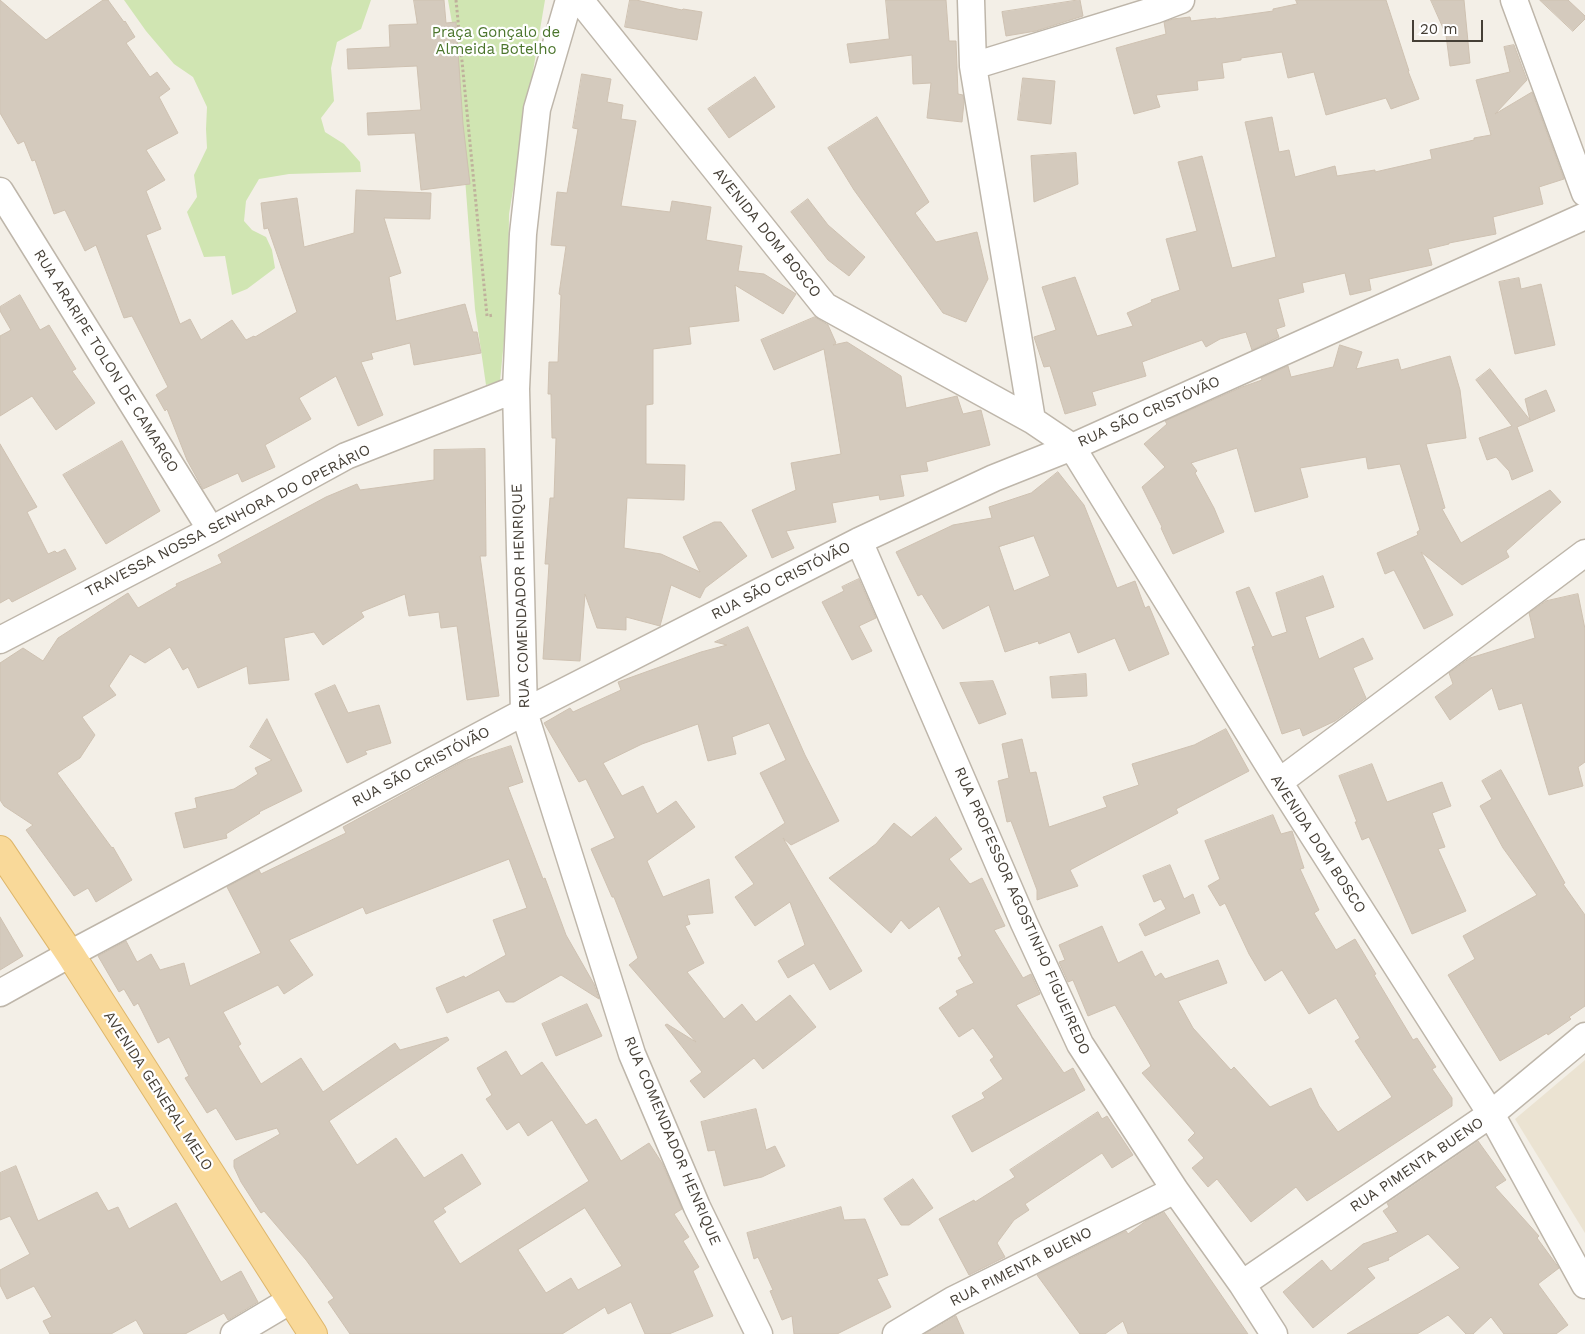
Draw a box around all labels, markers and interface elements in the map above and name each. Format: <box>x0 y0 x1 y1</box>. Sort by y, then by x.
scale bar <box>1415 10 1486 42</box>
text: 20 m <box>1420 20 1458 38</box>
park label: Praça Gonçalo de Almeida Botelho <box>432 24 560 59</box>
street label: AVENIDA DOM BOSCO <box>709 165 825 301</box>
street label: RUA ARARIPE TOLON DE CAMARGO <box>30 246 182 476</box>
street label: RUA SÃO CRISTÓVÃO <box>1075 372 1223 452</box>
street label: TRAVESSA NOSSA SENHORA DO OPERÁRIO <box>82 441 374 601</box>
street label: RUA COMENDADOR HENRIQUE <box>508 483 534 709</box>
street label: RUA SÃO CRISTÓVÃO <box>708 538 854 624</box>
street label: RUA SÃO CRISTÓVÃO <box>349 723 493 811</box>
street label: RUA PROFESSOR AGOSTINHO FIGUEIREDO <box>950 764 1094 1058</box>
street label: AVENIDA DOM BOSCO <box>1267 771 1369 917</box>
street label: AVENIDA GENERAL MELO <box>100 1008 216 1174</box>
street label: RUA COMENDADOR HENRIQUE <box>620 1034 724 1248</box>
street label: RUA PIMENTA BUENO <box>1347 1114 1487 1216</box>
street label: RUA PIMENTA BUENO <box>947 1223 1095 1311</box>

